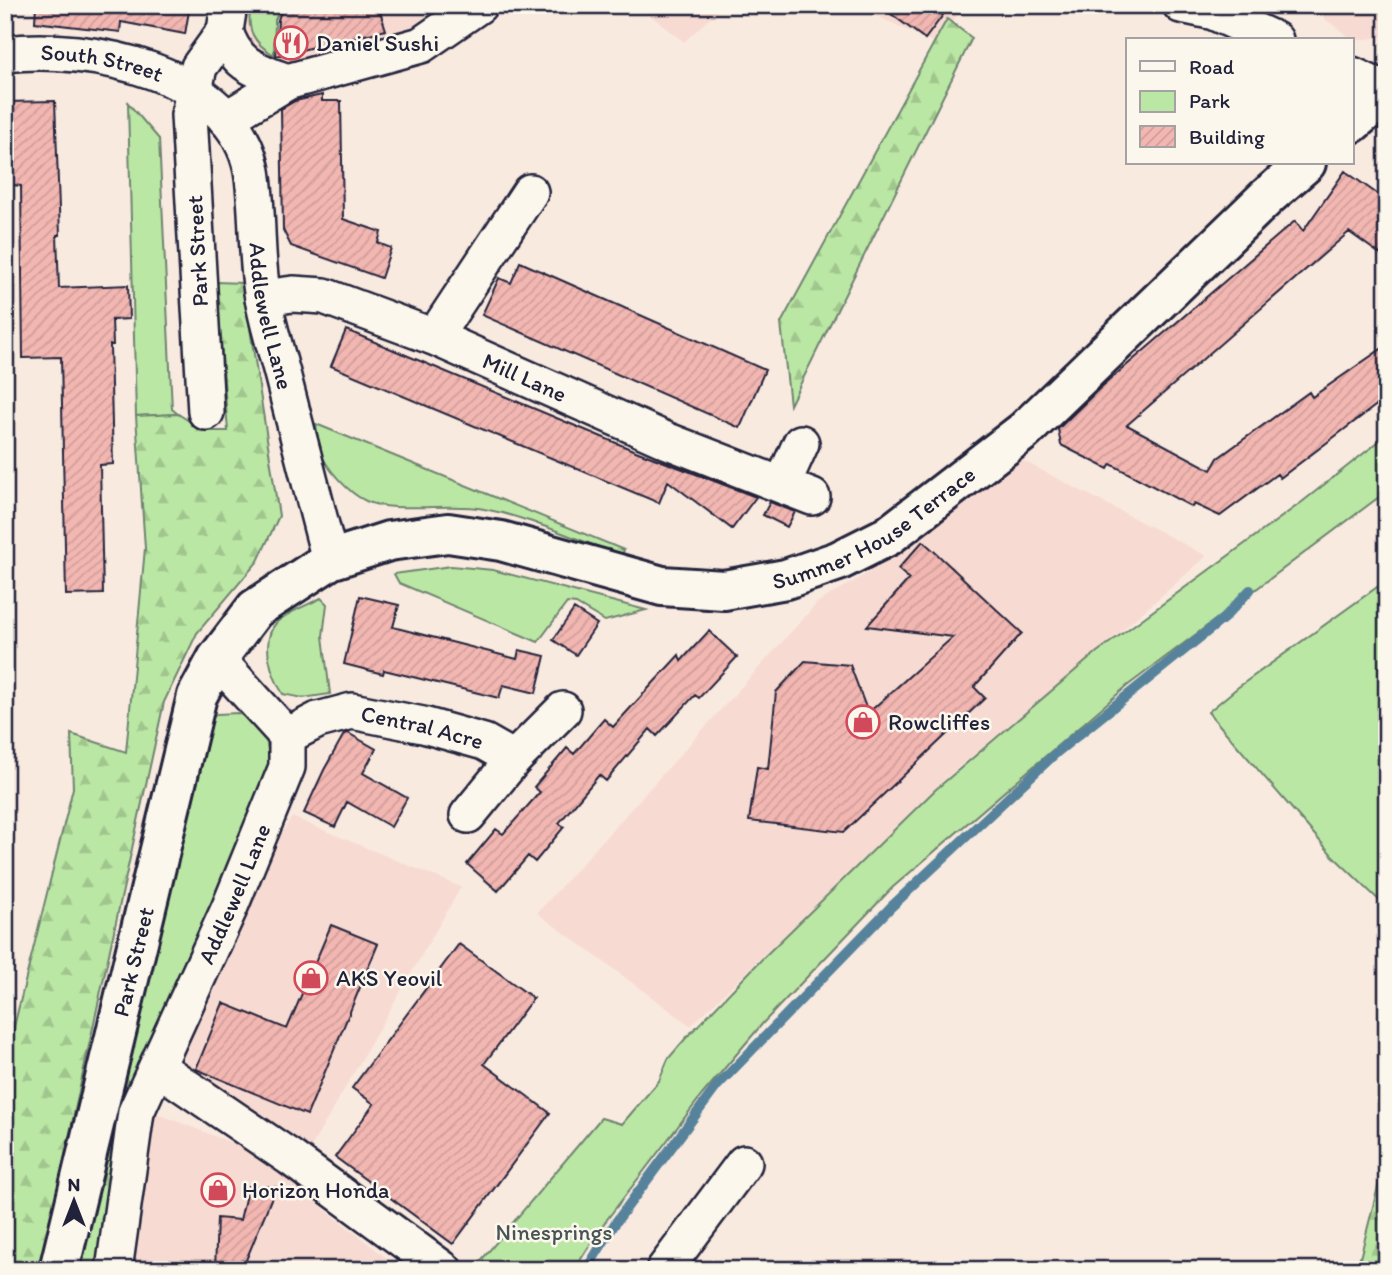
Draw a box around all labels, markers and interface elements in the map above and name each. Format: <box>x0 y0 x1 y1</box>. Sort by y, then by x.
restaurant icon: Daniel Sushi <box>272 24 310 62</box>
place label: Daniel Sushi <box>316 29 439 57</box>
street label: South Street <box>40 38 168 88</box>
legend <box>1126 38 1354 164</box>
text: Road <box>1189 54 1235 79</box>
text: Park <box>1189 88 1231 113</box>
text: Building <box>1189 124 1265 149</box>
street label: Park Street <box>180 194 214 307</box>
street label: Addlewell Lane <box>243 242 300 392</box>
street label: Mill Lane <box>478 346 571 408</box>
street label: Summer House Terrace <box>770 460 981 595</box>
street label: Central Acre <box>359 699 487 755</box>
shop icon: Rowcliffes <box>844 703 882 741</box>
place label: Rowcliffes <box>888 708 990 736</box>
street label: Addlewell Lane <box>192 819 276 968</box>
street label: Park Street <box>106 904 160 1019</box>
shop icon: AKS Yeovil <box>292 959 330 997</box>
place label: AKS Yeovil <box>336 964 443 992</box>
north arrow <box>38 1166 108 1236</box>
shop icon: Horizon Honda <box>199 1171 237 1209</box>
text: N <box>68 1173 80 1196</box>
place label: Horizon Honda <box>242 1176 389 1204</box>
park label: Ninesprings <box>495 1218 613 1246</box>

